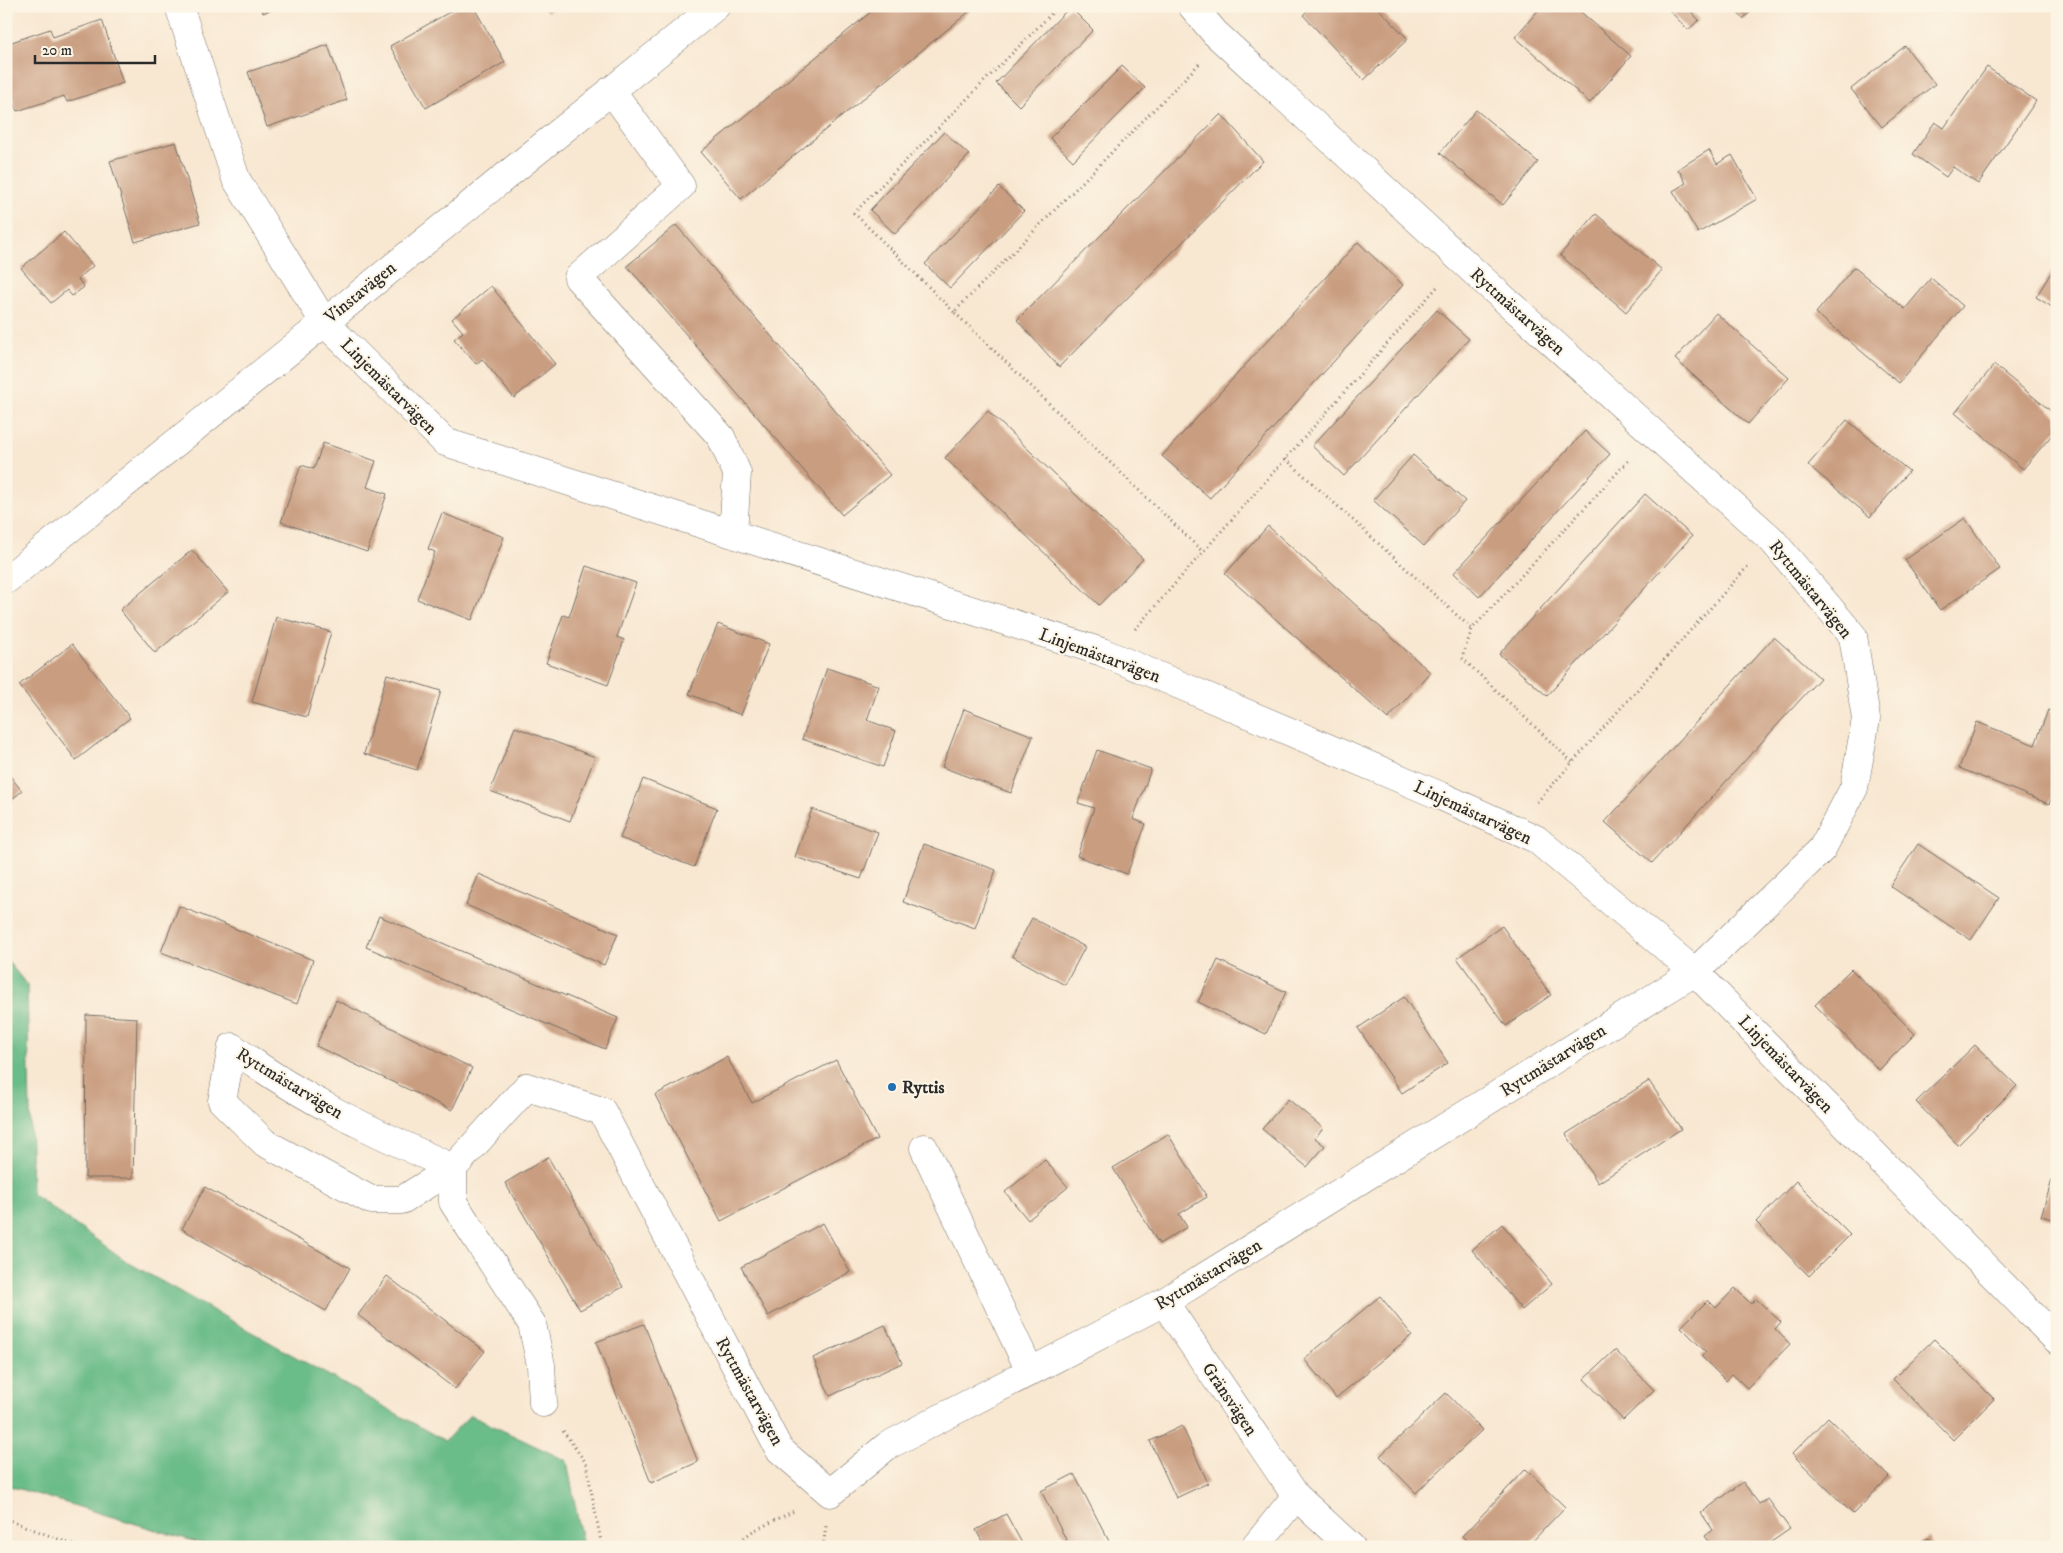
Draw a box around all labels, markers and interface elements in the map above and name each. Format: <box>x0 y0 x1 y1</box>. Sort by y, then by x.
scale bar <box>35 32 155 64</box>
text: 20 m <box>42 41 72 60</box>
street label: Vinstavägen <box>320 257 401 329</box>
street label: Ryttmästarvägen <box>1465 263 1570 361</box>
street label: Linjemästarvägen <box>335 334 442 440</box>
street label: Ryttmästarvägen <box>1764 536 1857 644</box>
street label: Linjemästarvägen <box>1036 624 1164 688</box>
street label: Linjemästarvägen <box>1410 776 1536 850</box>
street label: Linjemästarvägen <box>1733 1011 1838 1119</box>
street label: Ryttmästarvägen <box>1497 1019 1611 1102</box>
street label: Ryttmästarvägen <box>232 1043 347 1125</box>
place label: Ryttis <box>902 1077 944 1099</box>
marker: Ryttis <box>886 1081 898 1093</box>
street label: Ryttmästarvägen <box>1151 1234 1266 1315</box>
street label: Ryttmästarvägen <box>710 1333 788 1450</box>
street label: Gränsvägen <box>1197 1359 1262 1441</box>

